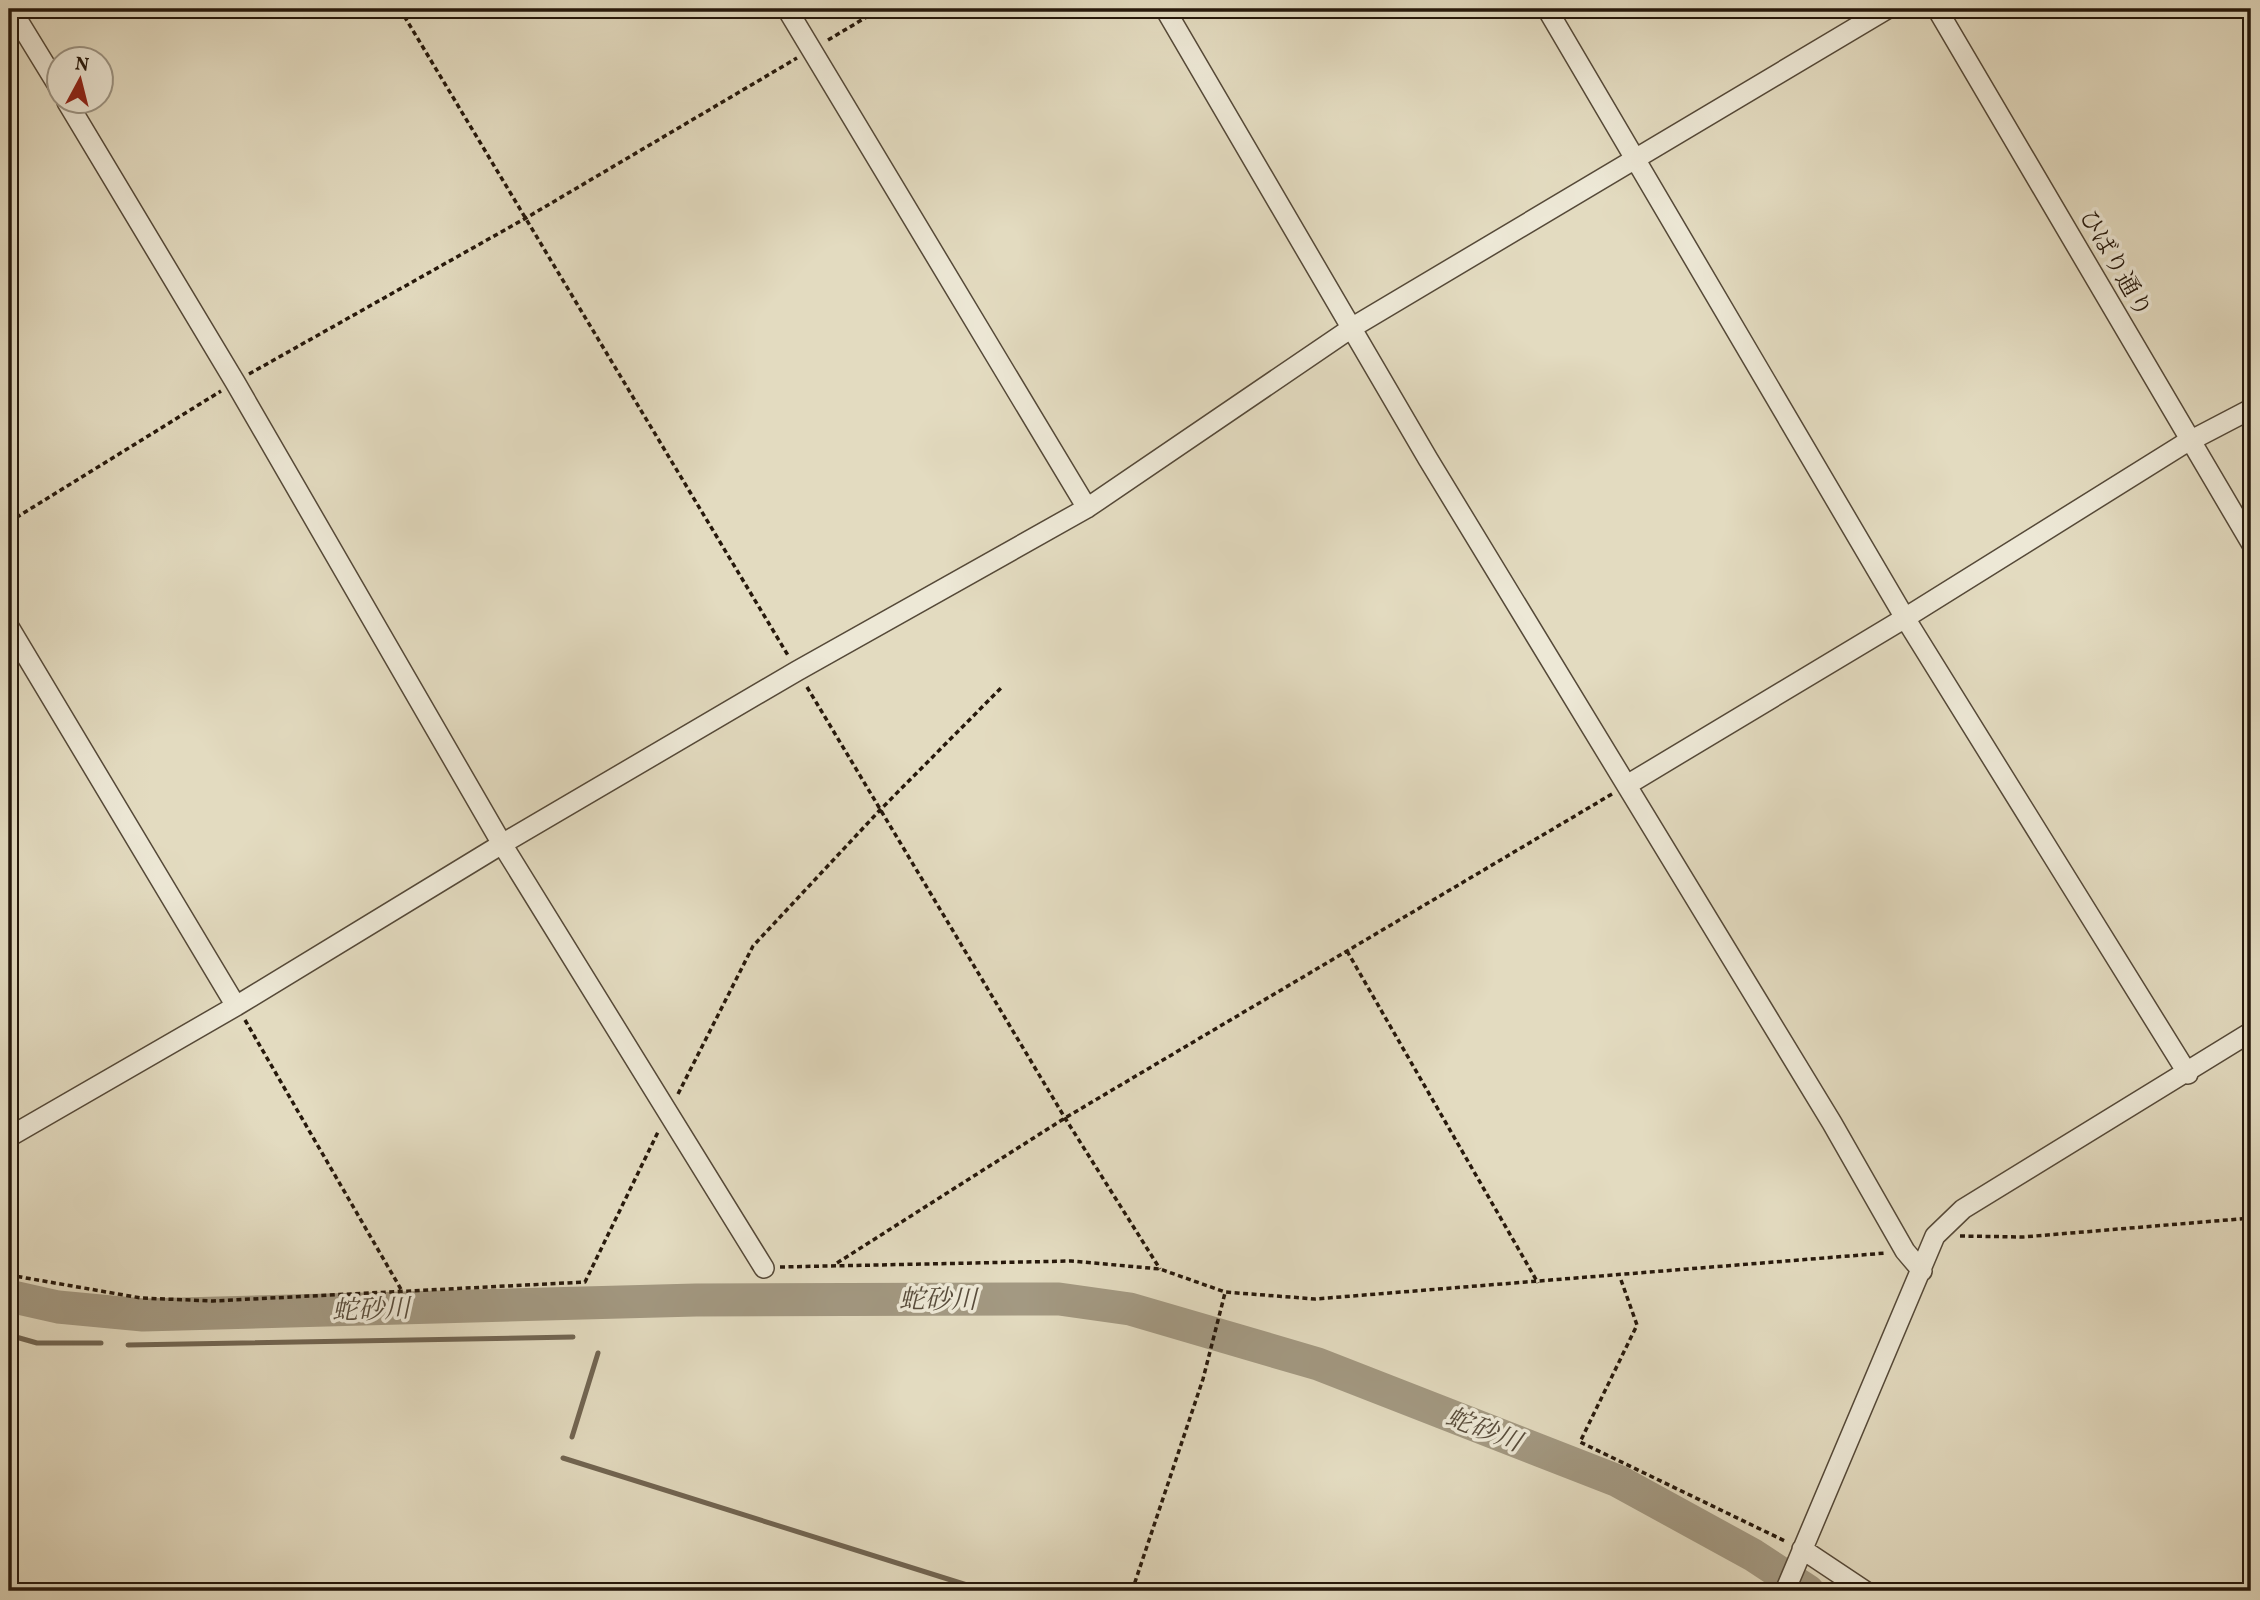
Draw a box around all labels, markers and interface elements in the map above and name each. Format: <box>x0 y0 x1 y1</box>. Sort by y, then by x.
north arrow <box>46 46 116 116</box>
text: N <box>73 51 90 79</box>
street label: ひばり通り <box>2070 204 2159 324</box>
water label: 蛇砂川 <box>899 1283 980 1319</box>
water label: 蛇砂川 <box>331 1292 414 1330</box>
water label: 蛇砂川 <box>1440 1400 1529 1463</box>

